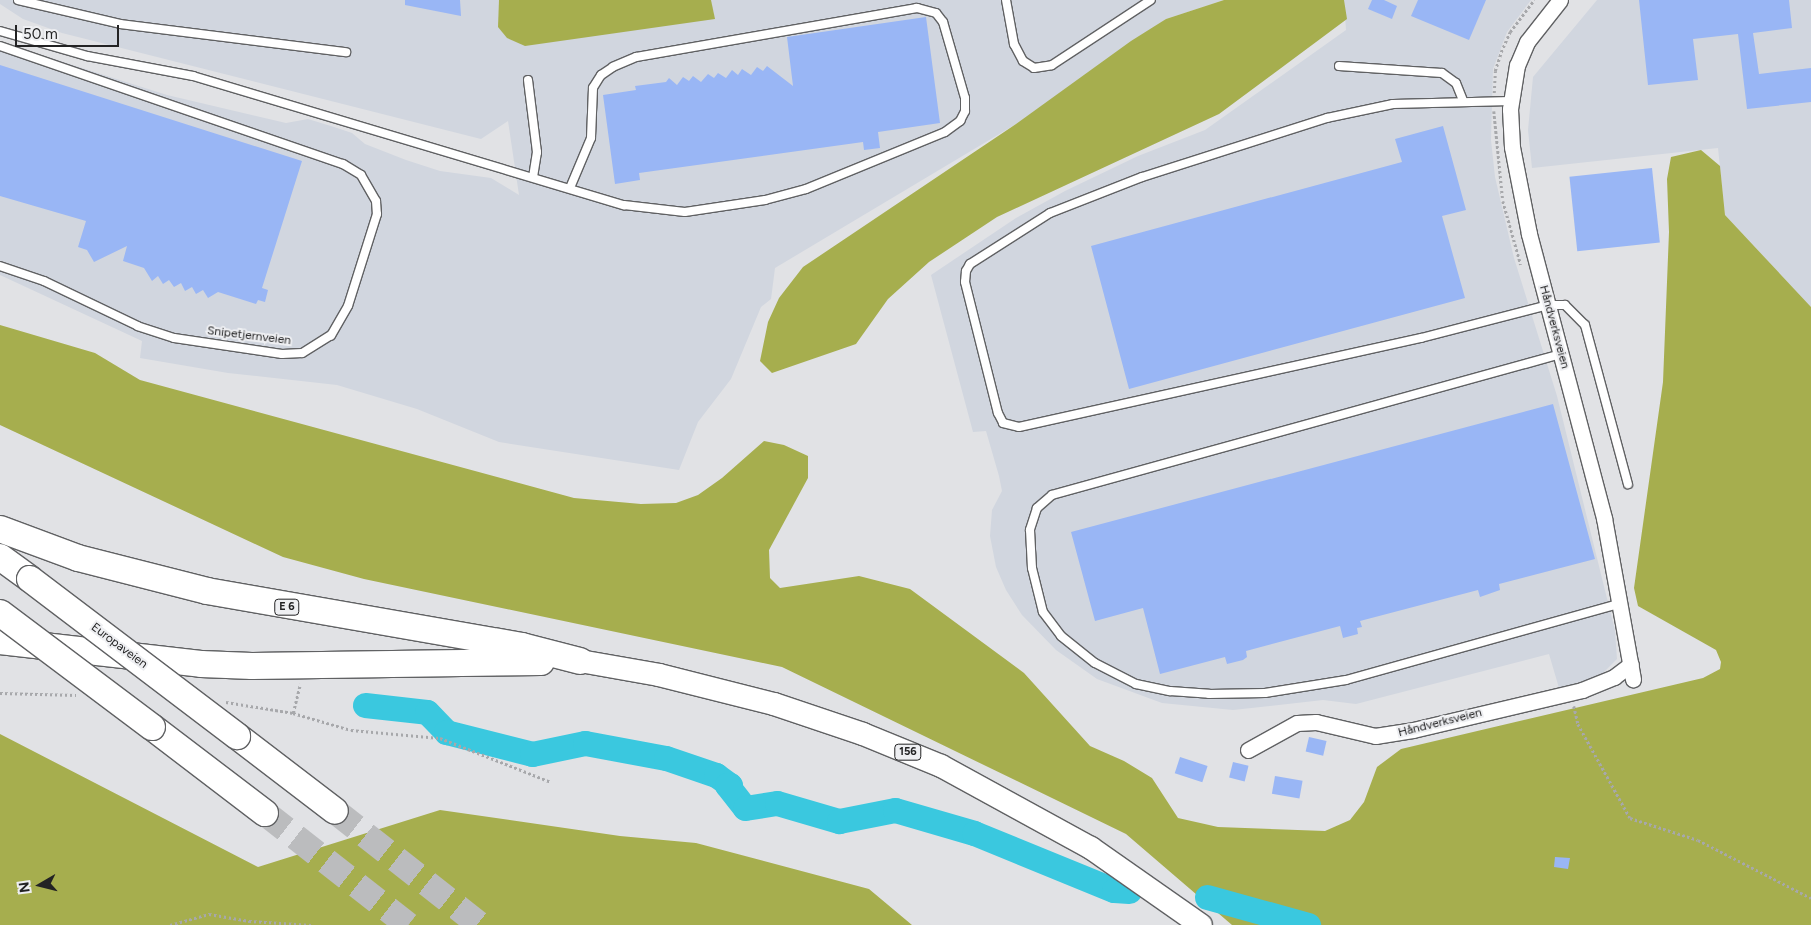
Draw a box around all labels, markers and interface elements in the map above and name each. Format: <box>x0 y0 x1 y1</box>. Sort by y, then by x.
scale bar <box>18 15 121 47</box>
text: 50 m <box>23 25 58 43</box>
street label: Håndverksveien <box>1536 284 1572 370</box>
street label: Snipetjernveien <box>206 324 292 348</box>
road number: E 6 <box>273 598 301 616</box>
street label: Europaveien <box>88 620 150 672</box>
street label: Håndverksveien <box>1397 706 1483 740</box>
road number: 156 <box>894 744 922 760</box>
north arrow <box>15 860 65 910</box>
text: N <box>15 881 34 894</box>

